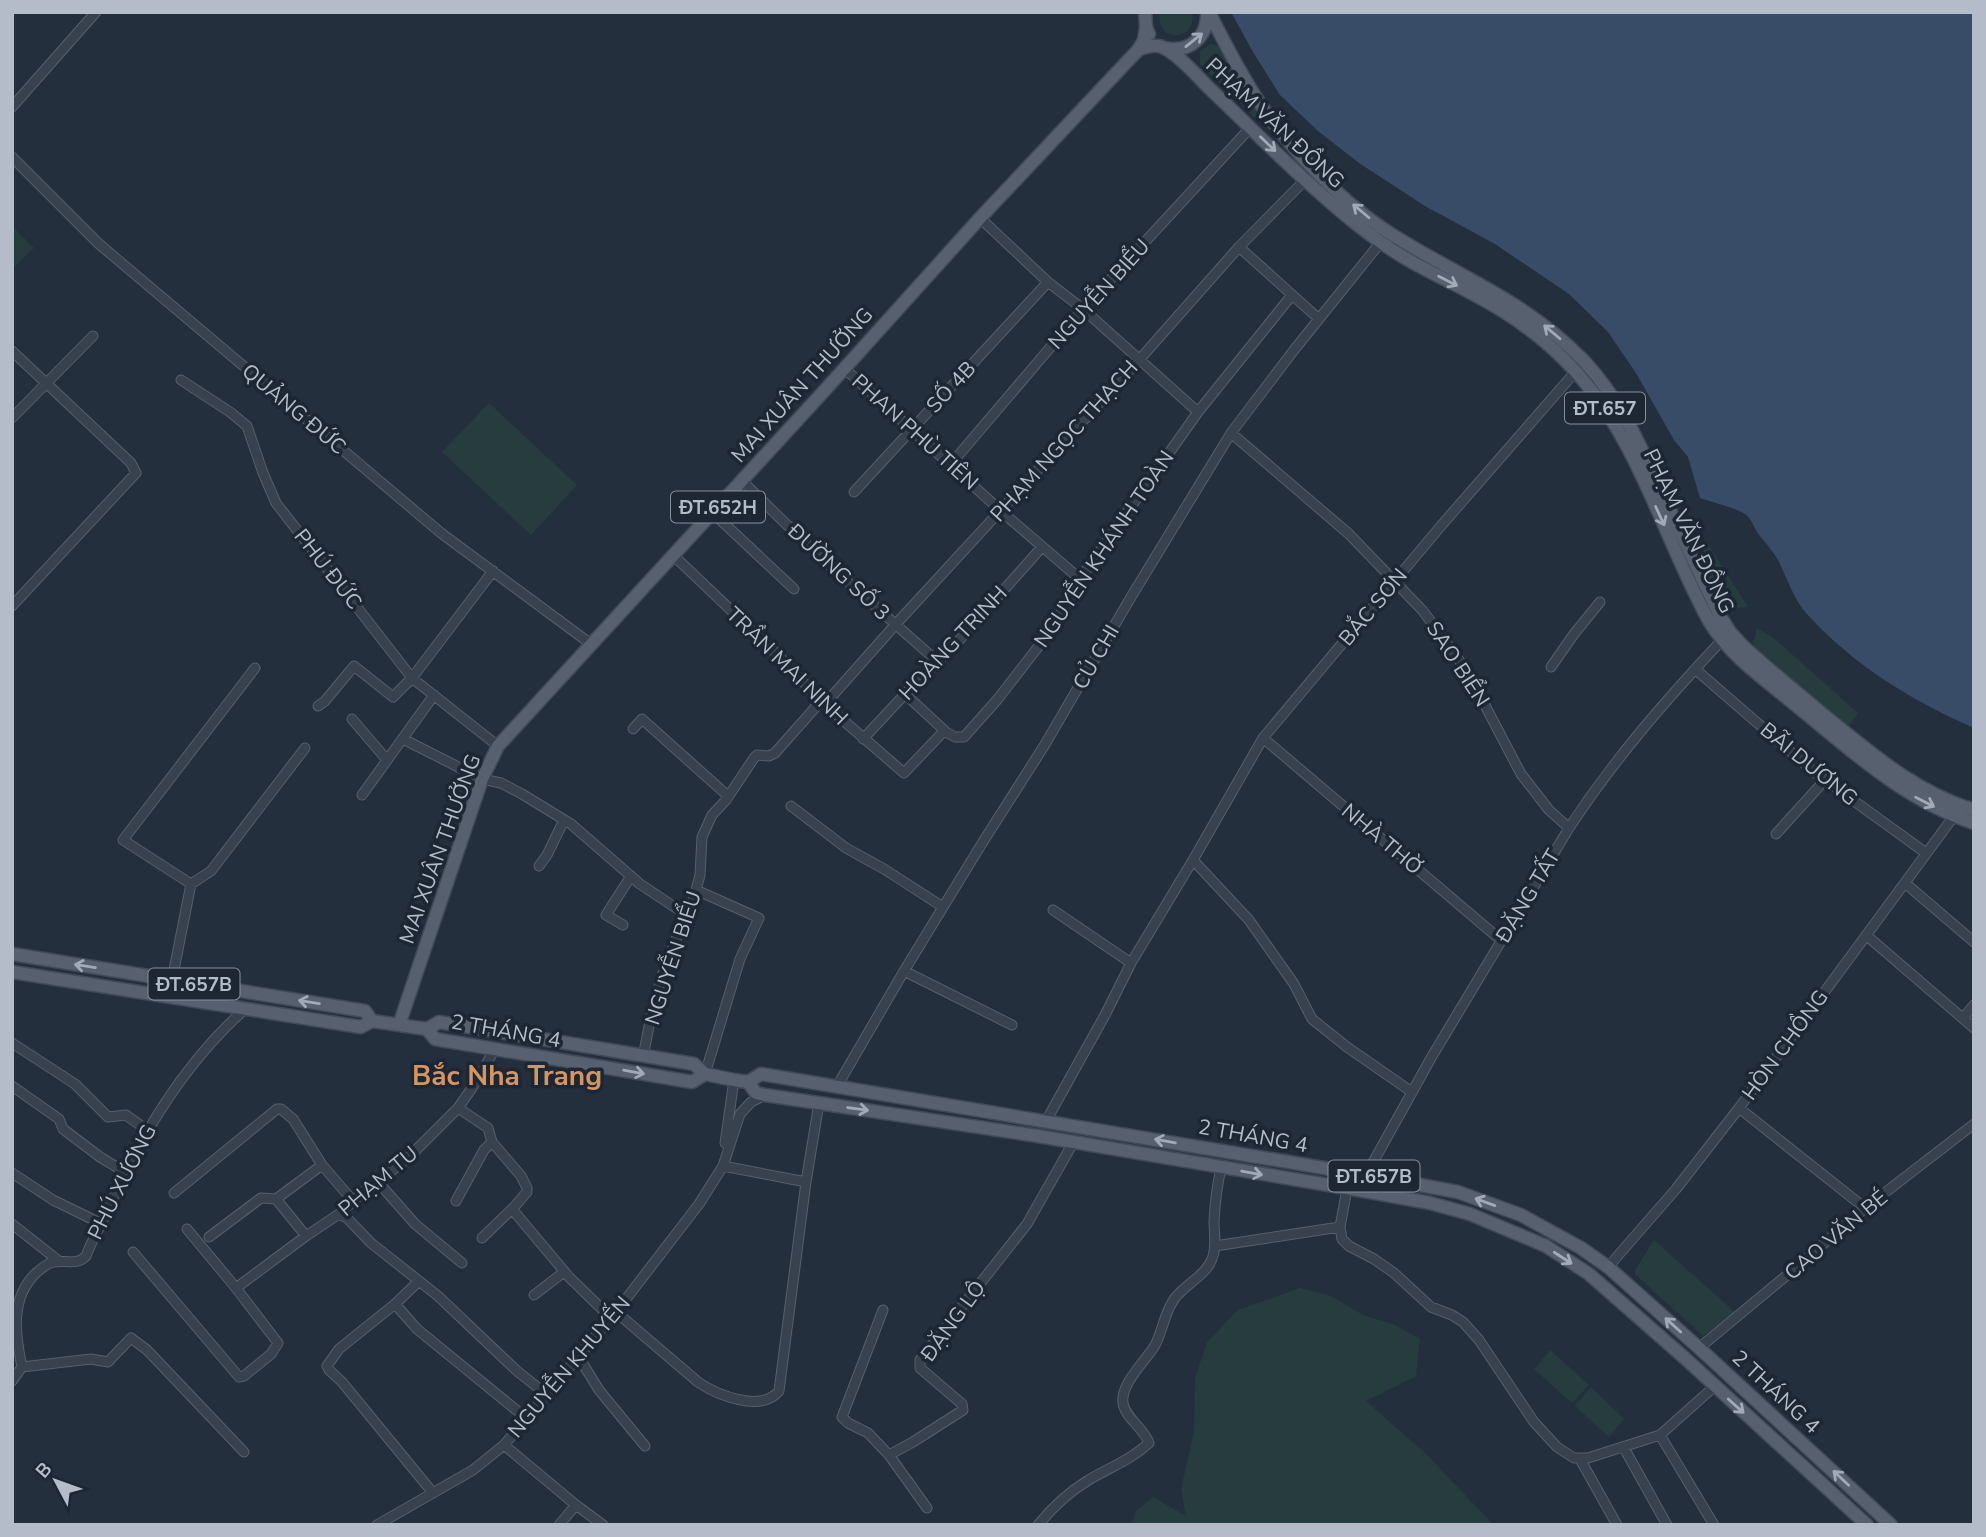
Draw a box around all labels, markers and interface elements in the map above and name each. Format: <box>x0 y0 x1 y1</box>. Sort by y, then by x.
one-way arrow <box>1185 33 1203 48</box>
street label: PHẠM VĂN ĐỒNG <box>1200 50 1352 195</box>
one-way arrow <box>1259 136 1276 153</box>
one-way arrow <box>1352 203 1370 218</box>
street label: NGUYỄN BIỂU <box>1041 232 1156 355</box>
one-way arrow <box>1437 274 1458 288</box>
street label: MAI XUÂN THƯỞNG <box>725 301 879 469</box>
one-way arrow <box>1544 324 1562 340</box>
street label: SỐ 4B <box>918 354 982 419</box>
street label: PHẠM NGỌC THẠCH <box>984 354 1144 528</box>
street label: QUẢNG ĐỨC <box>236 357 352 461</box>
street label: PHAN PHÙ TIÊN <box>846 368 984 496</box>
road number: ĐT.657 <box>1565 392 1645 424</box>
street label: PHẠM VĂN ĐỒNG <box>1637 443 1743 618</box>
street label: NGUYỄN KHÁNH TOÀN <box>1026 444 1180 653</box>
road number: ĐT.652H <box>671 492 765 522</box>
one-way arrow <box>1653 505 1667 526</box>
street label: ĐƯỜNG SỐ 3 <box>781 515 898 627</box>
street label: PHÚ ĐỨC <box>288 523 368 615</box>
street label: BẮC SƠN <box>1331 561 1414 652</box>
street label: HOÀNG TRINH <box>893 580 1013 706</box>
street label: TRẦN MAI NINH <box>720 599 855 731</box>
street label: SAO BIỂN <box>1420 615 1498 712</box>
street label: CỦ CHI <box>1066 620 1126 694</box>
street label: BÃI DƯƠNG <box>1754 716 1864 812</box>
street label: MAI XUÂN THƯỞNG <box>393 750 487 948</box>
one-way arrow <box>1914 795 1934 809</box>
street label: NHÀ THỜ <box>1336 797 1428 881</box>
street label: ĐẶNG TẤT <box>1487 843 1567 949</box>
street label: NGUYỄN BIỂU <box>636 887 708 1029</box>
one-way arrow <box>74 959 97 972</box>
road number: ĐT.657B <box>148 968 240 1000</box>
street label: HÒN CHỒNG <box>1734 983 1835 1106</box>
one-way arrow <box>299 995 321 1008</box>
street label: 2 THÁNG 4 <box>449 1008 563 1054</box>
district label: Bắc Nha Trang <box>412 1057 602 1095</box>
one-way arrow <box>622 1066 645 1080</box>
one-way arrow <box>846 1103 869 1116</box>
street label: 2 THÁNG 4 <box>1196 1113 1310 1159</box>
street label: PHÚ XƯƠNG <box>81 1120 163 1244</box>
one-way arrow <box>1154 1134 1177 1147</box>
street label: PHẠM TU <box>332 1139 424 1223</box>
road number: ĐT.657B <box>1328 1160 1420 1192</box>
one-way arrow <box>1240 1167 1263 1180</box>
street label: CAO VĂN BÉ <box>1779 1184 1893 1286</box>
one-way arrow <box>1474 1195 1496 1207</box>
one-way arrow <box>1553 1251 1573 1265</box>
street label: ĐẶNG LỘ <box>914 1275 992 1368</box>
street label: NGUYỄN KHUYẾN <box>500 1289 637 1444</box>
one-way arrow <box>1665 1317 1683 1333</box>
street label: 2 THÁNG 4 <box>1726 1344 1826 1440</box>
one-way arrow <box>1727 1397 1744 1414</box>
north arrow <box>21 1446 91 1516</box>
text: B <box>30 1457 58 1484</box>
one-way arrow <box>1833 1470 1850 1487</box>

